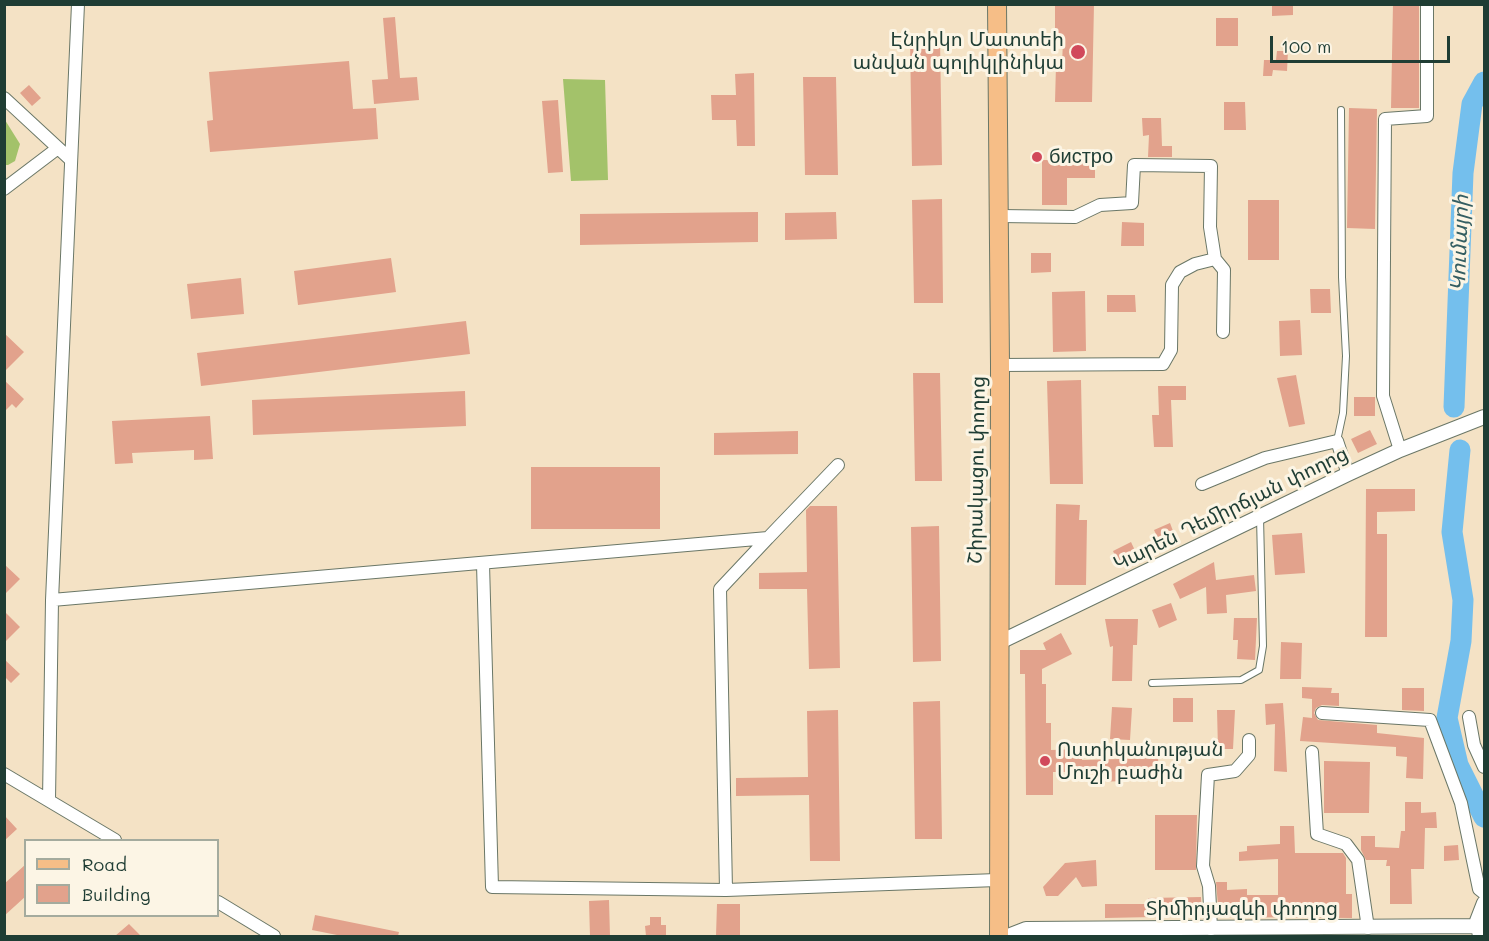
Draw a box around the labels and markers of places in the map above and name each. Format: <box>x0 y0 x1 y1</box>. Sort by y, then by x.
place label: Էնրիկո Մատտեի անվան պոլիկլինիկա <box>853 28 1064 75</box>
marker: Էնրիկո Մատտեի անվան պոլիկլինիկա <box>1069 43 1087 61</box>
place label: бистро <box>1049 145 1113 169</box>
marker: бистро <box>1030 150 1044 164</box>
place label: Ոստիկանության Մուշի բաժին <box>1057 738 1223 785</box>
marker: Ոստիկանության Մուշի բաժին <box>1038 754 1052 768</box>

